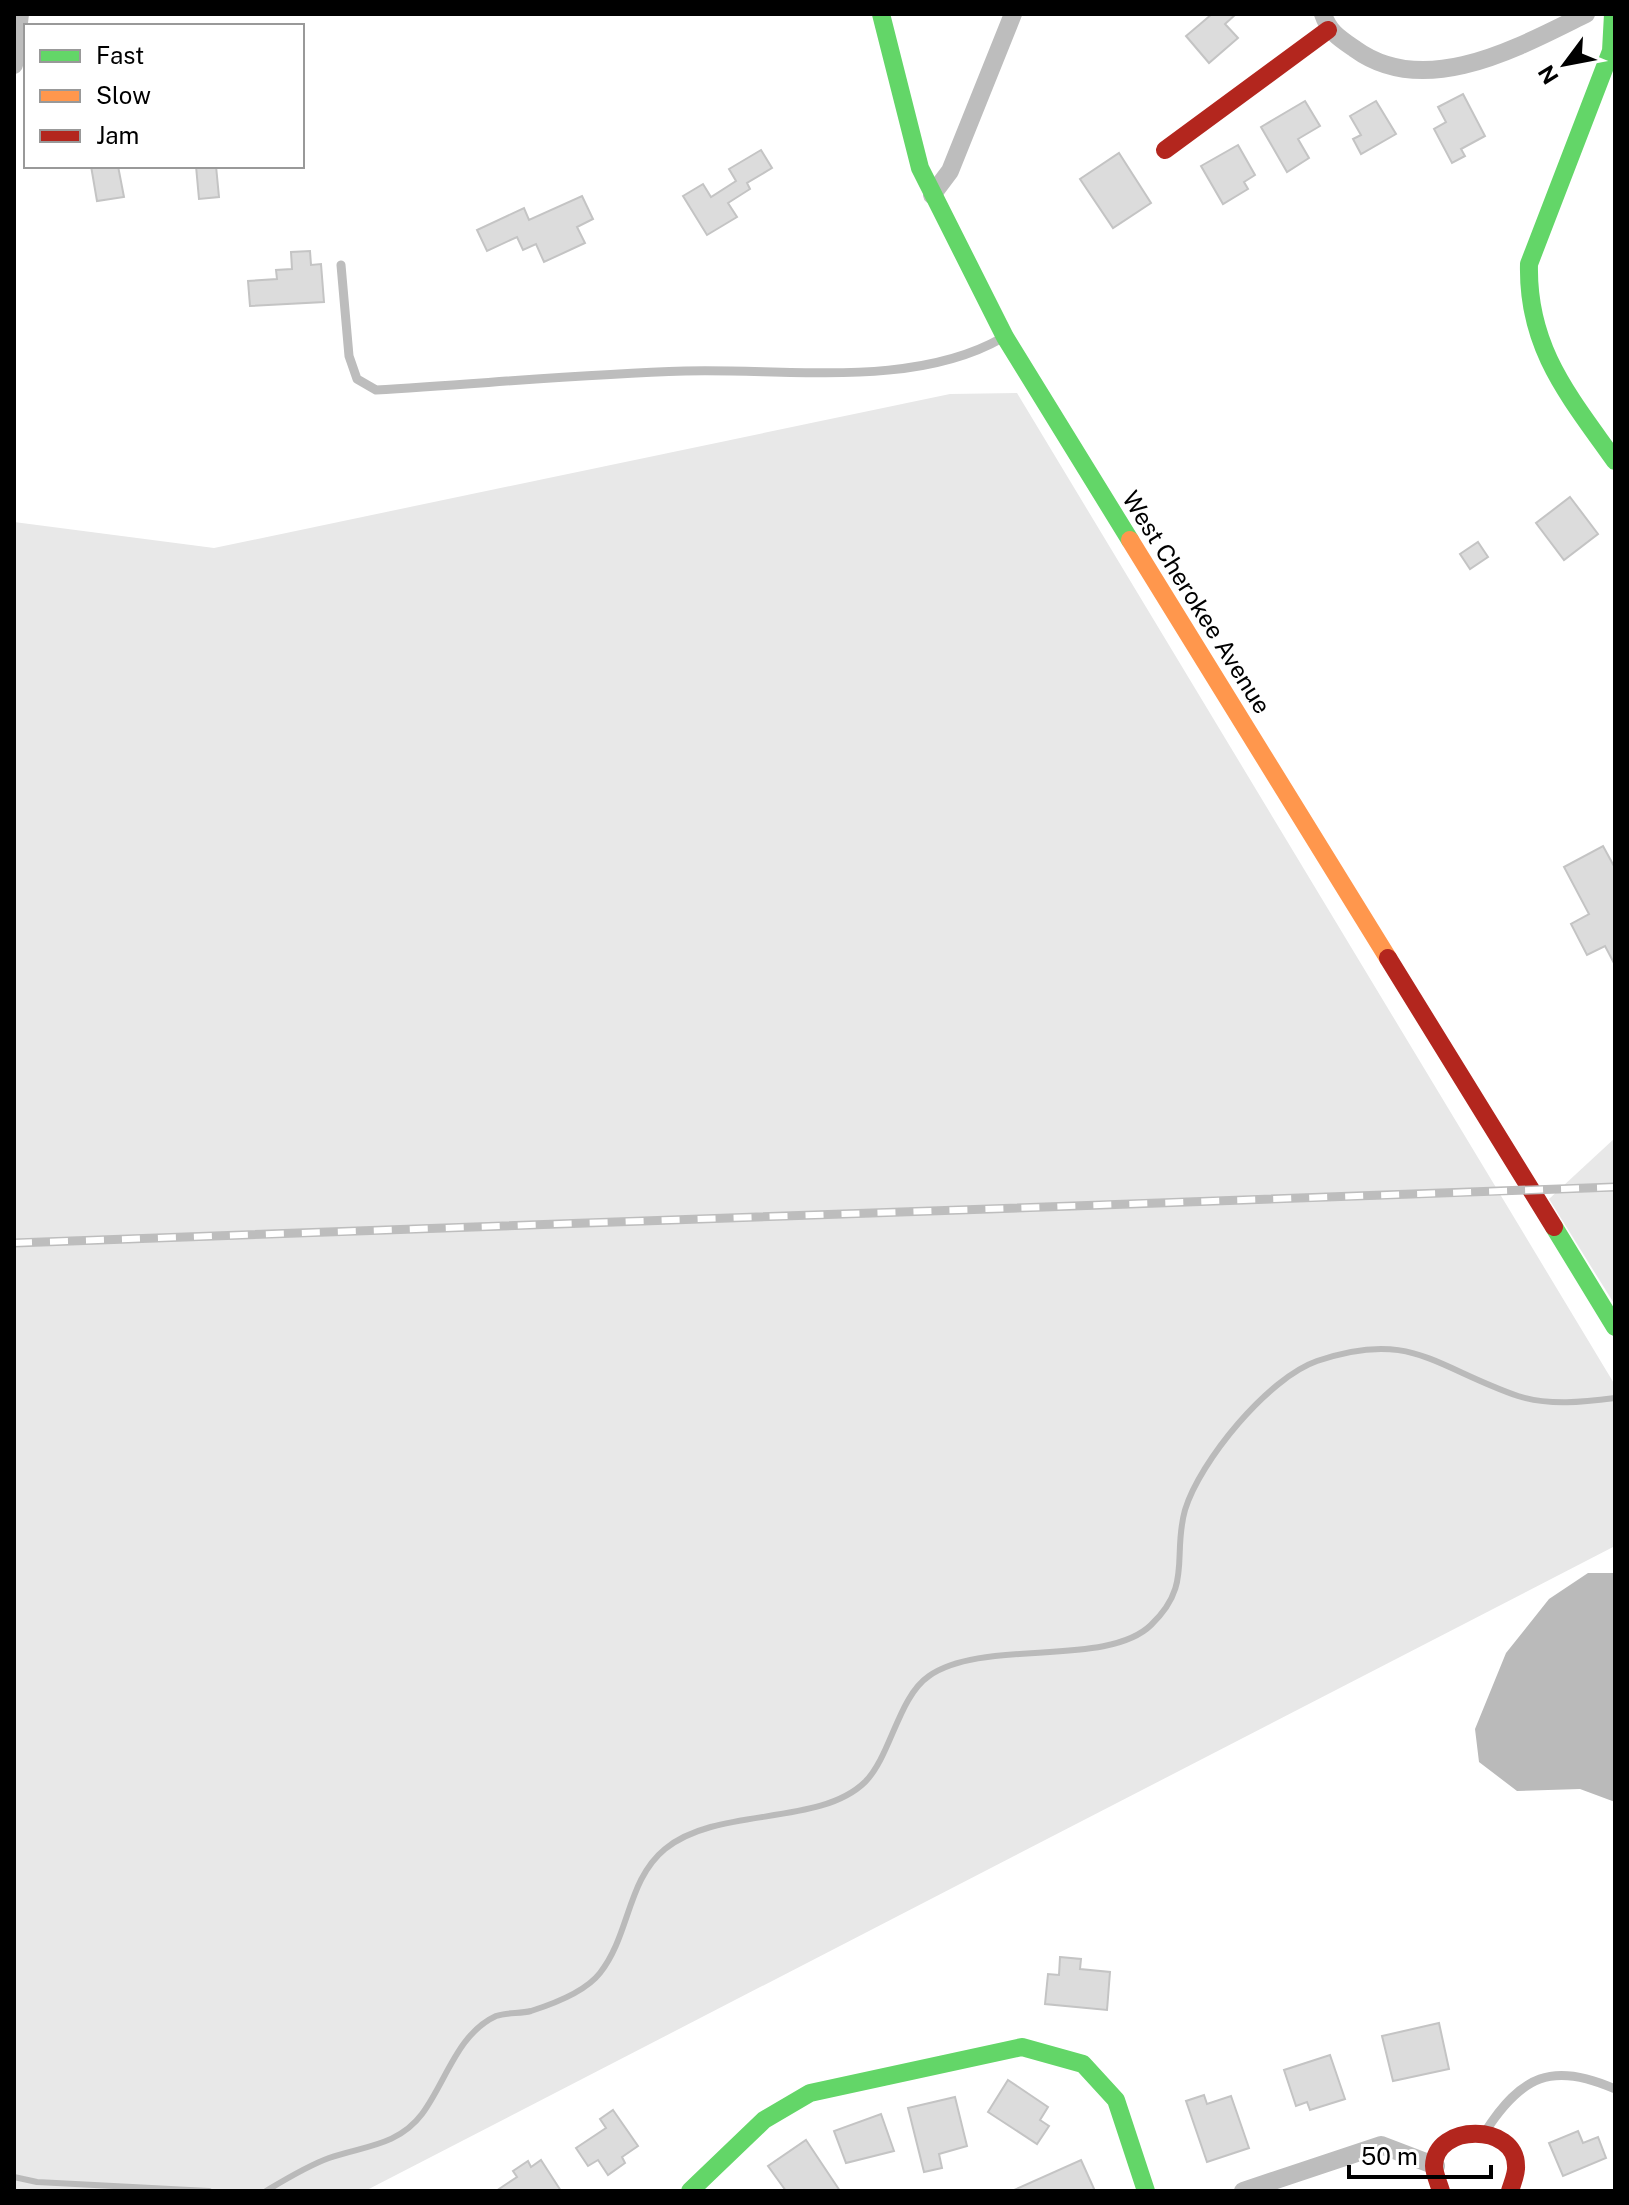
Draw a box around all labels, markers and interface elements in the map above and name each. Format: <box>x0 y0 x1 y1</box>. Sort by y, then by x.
legend <box>24 24 304 168</box>
north arrow <box>1525 24 1605 104</box>
text: Fast <box>96 41 144 69</box>
text: N <box>1532 60 1564 89</box>
text: Slow <box>96 81 151 109</box>
text: Jam <box>96 121 139 149</box>
street label: West Cherokee Avenue <box>1117 485 1277 719</box>
scale bar <box>1349 2129 1491 2179</box>
text: 50 m <box>1361 2142 1418 2170</box>

